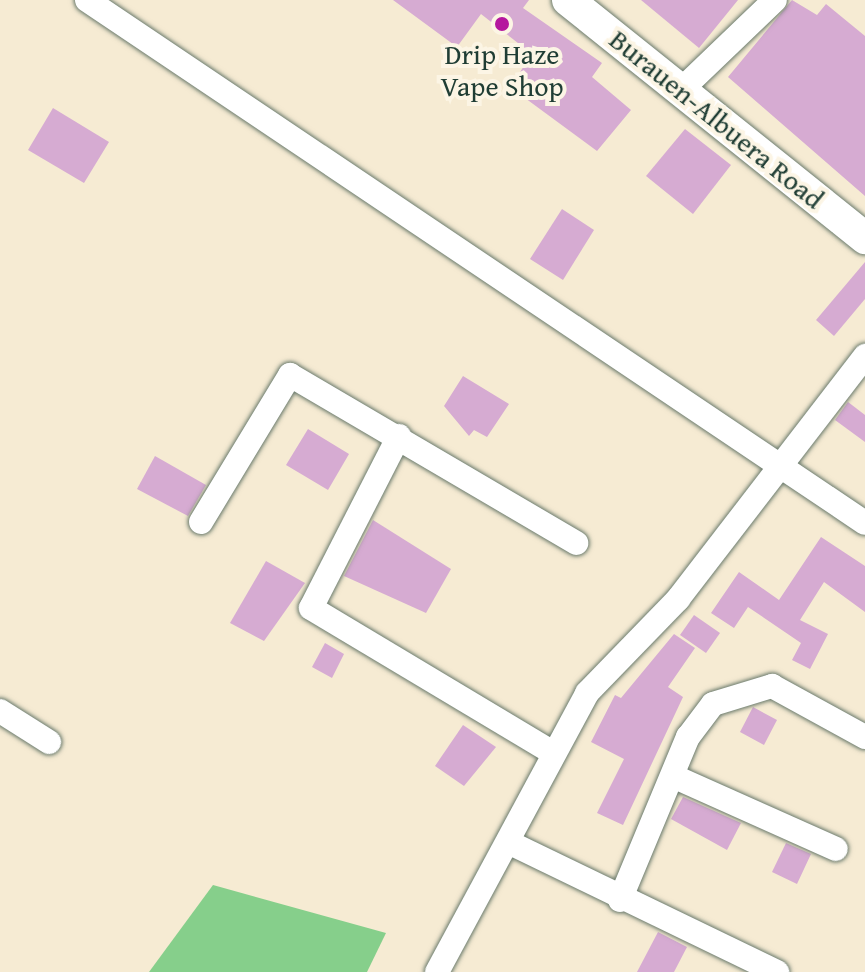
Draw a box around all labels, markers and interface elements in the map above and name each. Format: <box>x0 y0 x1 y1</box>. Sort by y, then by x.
marker: Drip Haze Vape Shop <box>493 15 511 33</box>
street label: Burauen-Albuera Road <box>603 22 831 216</box>
place label: Drip Haze Vape Shop <box>440 37 564 103</box>

